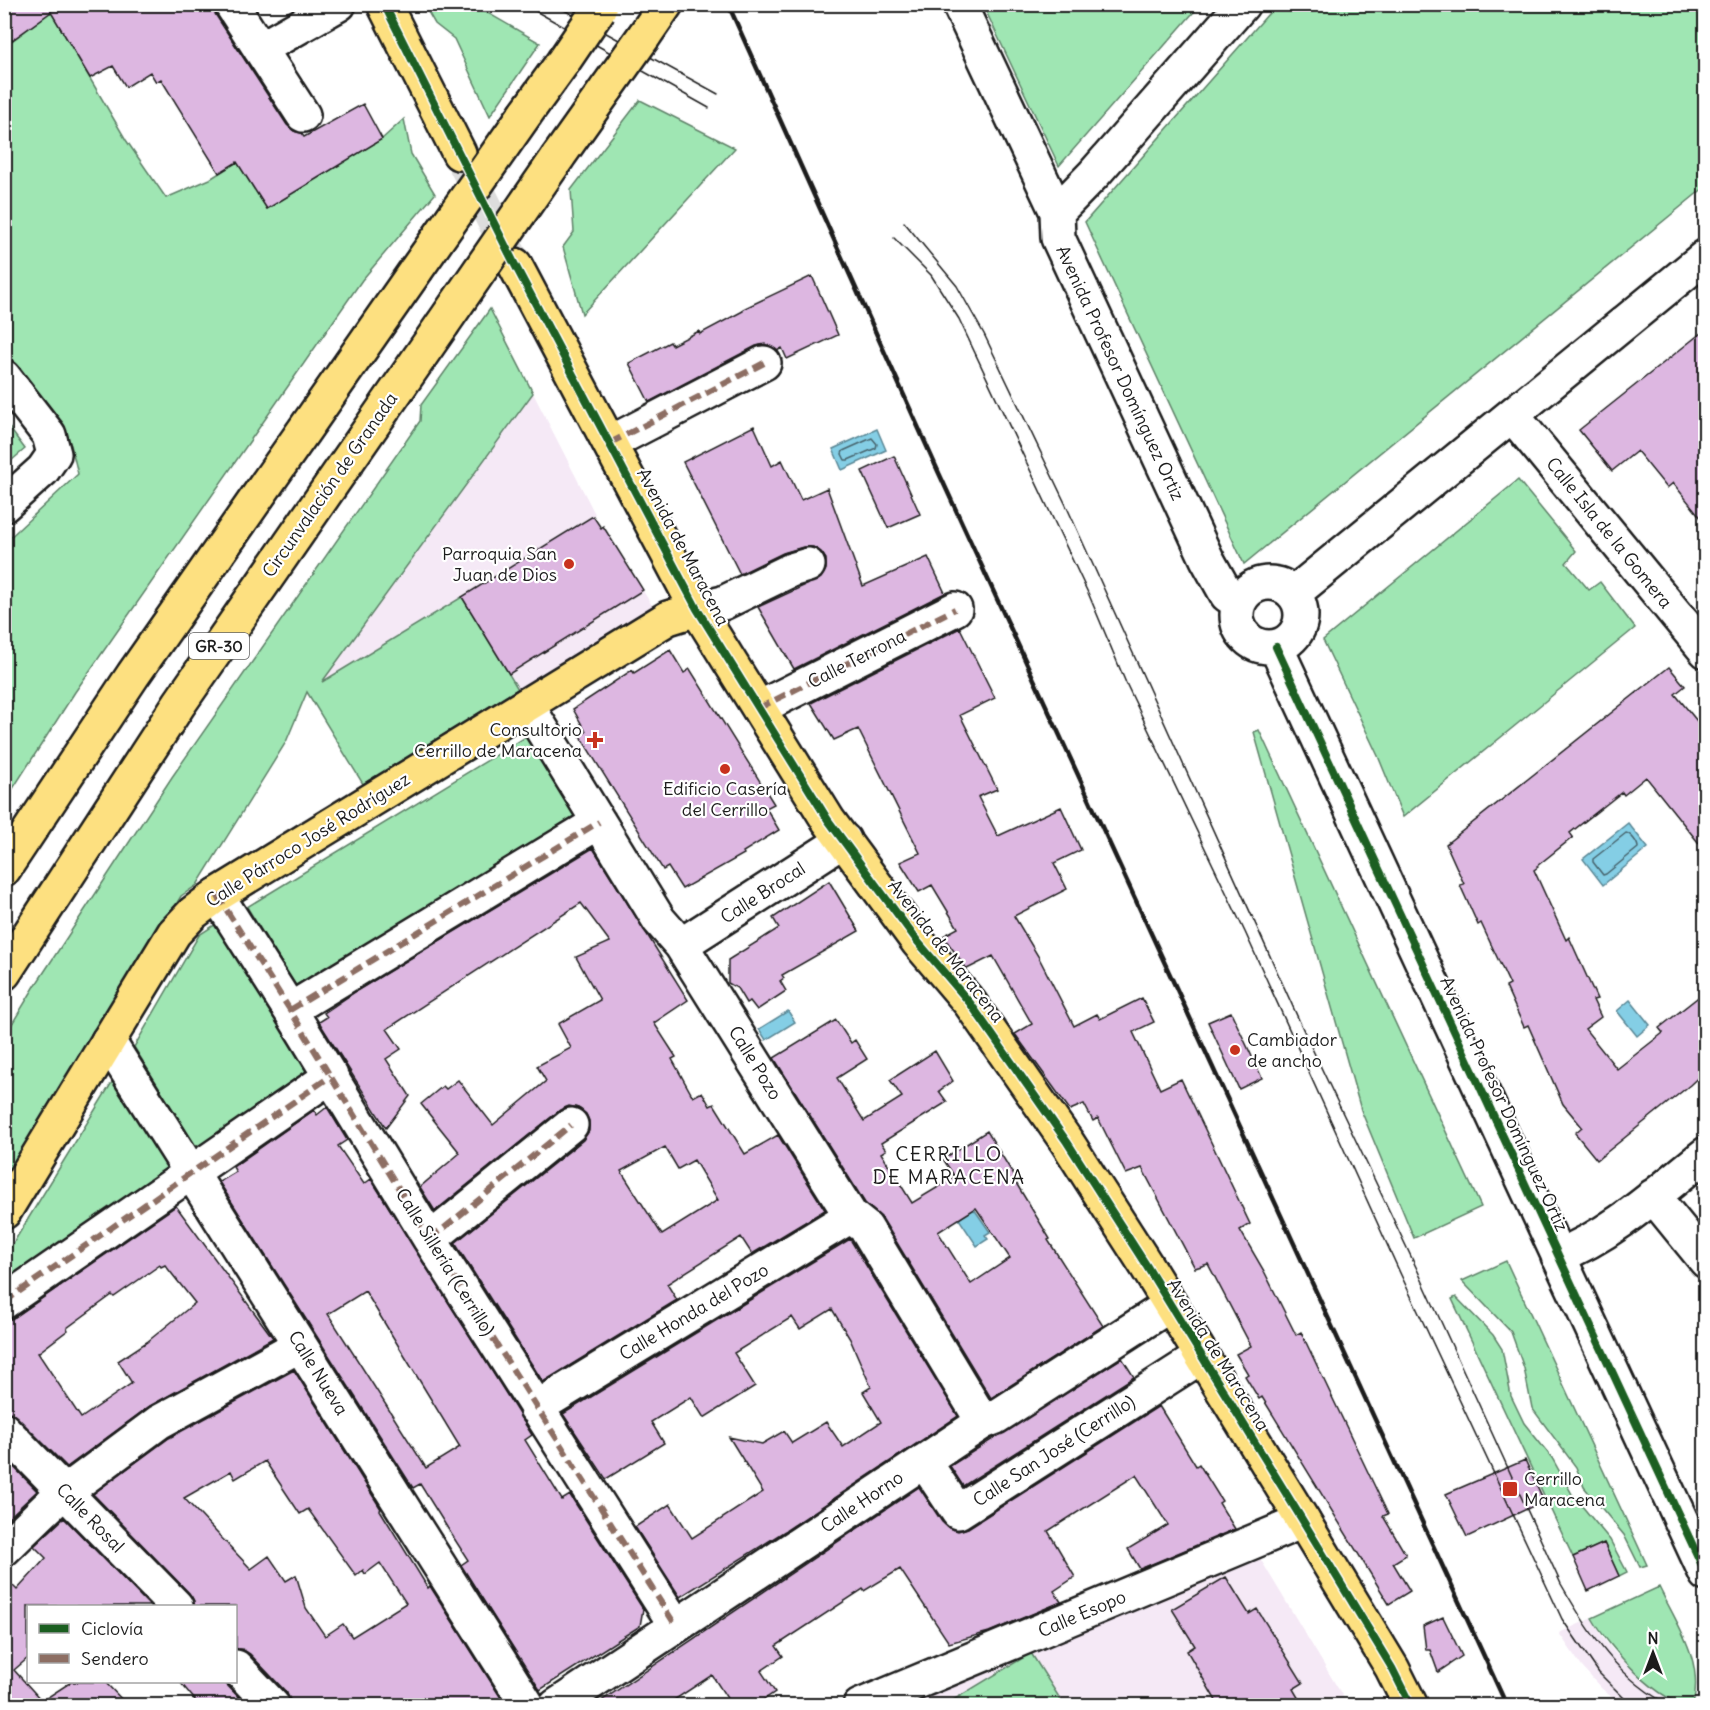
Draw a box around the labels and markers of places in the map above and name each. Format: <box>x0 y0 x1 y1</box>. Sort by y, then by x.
place label: Parroquia San Juan de Dios <box>442 542 557 586</box>
marker: Parroquia San Juan de Dios <box>562 557 576 571</box>
place label: Consultorio Cerrillo de Maracena <box>414 718 582 762</box>
marker: Consultorio Cerrillo de Maracena <box>586 731 604 749</box>
marker: Edificio Casería del Cerrillo <box>718 762 732 776</box>
place label: Edificio Casería del Cerrillo <box>663 777 787 821</box>
place label: Cambiador de ancho <box>1247 1028 1338 1072</box>
marker: Cambiador de ancho <box>1228 1043 1242 1057</box>
place label: Cerrillo Maracena <box>1524 1467 1605 1511</box>
marker: Cerrillo Maracena <box>1501 1480 1519 1498</box>

